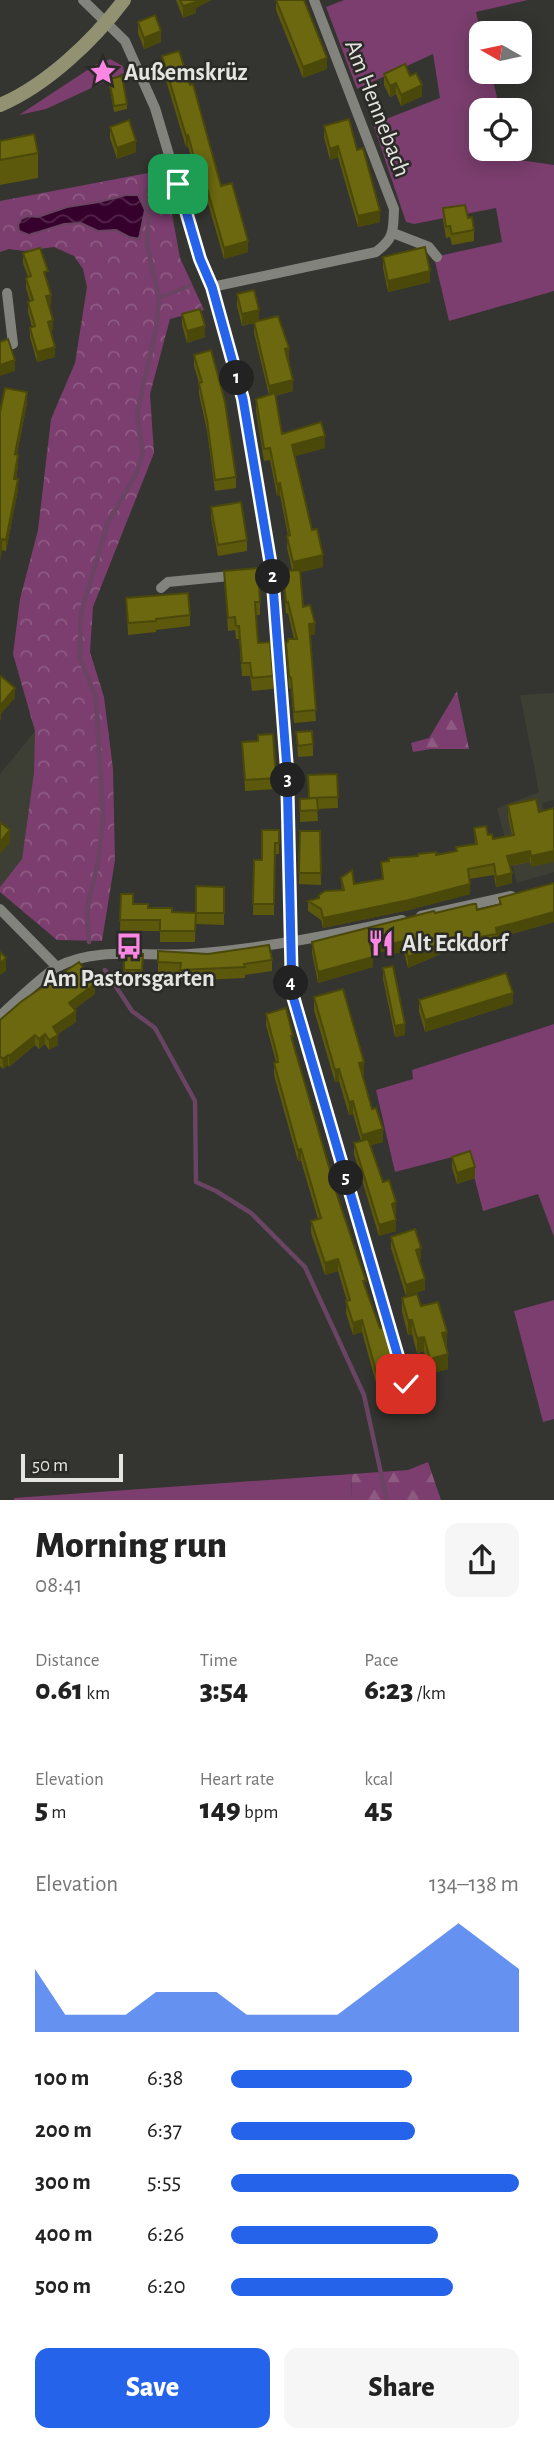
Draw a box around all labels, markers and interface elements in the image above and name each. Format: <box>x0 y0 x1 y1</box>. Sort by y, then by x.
north arrow <box>469 21 532 84</box>
map controls <box>469 21 532 161</box>
street label: Am Hennebach <box>340 37 414 180</box>
place icon: Außemskrüz <box>88 57 118 87</box>
place label: Außemskrüz <box>124 61 248 85</box>
button: locate <box>469 98 532 161</box>
pin <box>148 154 208 214</box>
icon: arrive <box>159 165 197 203</box>
pin: 1 <box>219 360 254 396</box>
text: 1 <box>233 368 240 387</box>
pin: 2 <box>256 560 290 594</box>
text: 2 <box>268 567 277 586</box>
pin: 3 <box>270 762 306 798</box>
text: 3 <box>283 770 292 789</box>
restaurant icon: Alt Eckdorf <box>366 928 396 958</box>
bus stop icon: Am Pastorsgarten <box>114 931 144 961</box>
place label: Alt Eckdorf <box>402 932 510 956</box>
pin: 4 <box>274 965 308 1000</box>
place label: Am Pastorsgarten <box>43 967 215 991</box>
text: 4 <box>286 973 295 992</box>
pin: 5 <box>328 1160 364 1196</box>
text: 5 <box>341 1168 350 1187</box>
pin <box>376 1354 436 1414</box>
icon: check <box>387 1365 425 1403</box>
scale bar <box>21 1451 122 1483</box>
text: 50 m <box>32 1456 68 1475</box>
button: share <box>445 1523 519 1597</box>
text: Morning run <box>35 1527 227 1565</box>
text: 08:41 <box>35 1574 82 1597</box>
text: Distance <box>35 1651 99 1670</box>
text: Time <box>200 1651 238 1670</box>
text: Pace <box>364 1651 399 1670</box>
text: 0.61 <box>35 1675 83 1705</box>
text: 3:54 <box>200 1675 248 1705</box>
text: 6:23 <box>364 1675 413 1705</box>
text: km <box>83 1684 110 1703</box>
text: /km <box>413 1684 446 1703</box>
text: Elevation <box>35 1770 104 1789</box>
text: Heart rate <box>200 1770 274 1789</box>
text: kcal <box>364 1770 393 1789</box>
text: 5 <box>35 1794 48 1824</box>
text: 149 <box>200 1794 241 1824</box>
text: 45 <box>364 1794 393 1824</box>
text: m <box>48 1803 66 1822</box>
text: bpm <box>241 1803 278 1822</box>
text: Elevation <box>35 1873 118 1896</box>
text: 134–138 m <box>429 1873 519 1896</box>
text: 100 m <box>35 2067 89 2090</box>
text: 6:38 <box>147 2067 183 2090</box>
text: 200 m <box>35 2119 92 2142</box>
text: 6:37 <box>147 2119 182 2142</box>
text: 300 m <box>35 2171 91 2194</box>
text: 5:55 <box>147 2171 181 2194</box>
text: 400 m <box>35 2223 93 2246</box>
text: 6:26 <box>147 2223 184 2246</box>
text: 500 m <box>35 2275 91 2298</box>
text: 6:20 <box>147 2275 186 2298</box>
button: Save <box>35 2348 270 2428</box>
button: Share <box>284 2348 519 2428</box>

